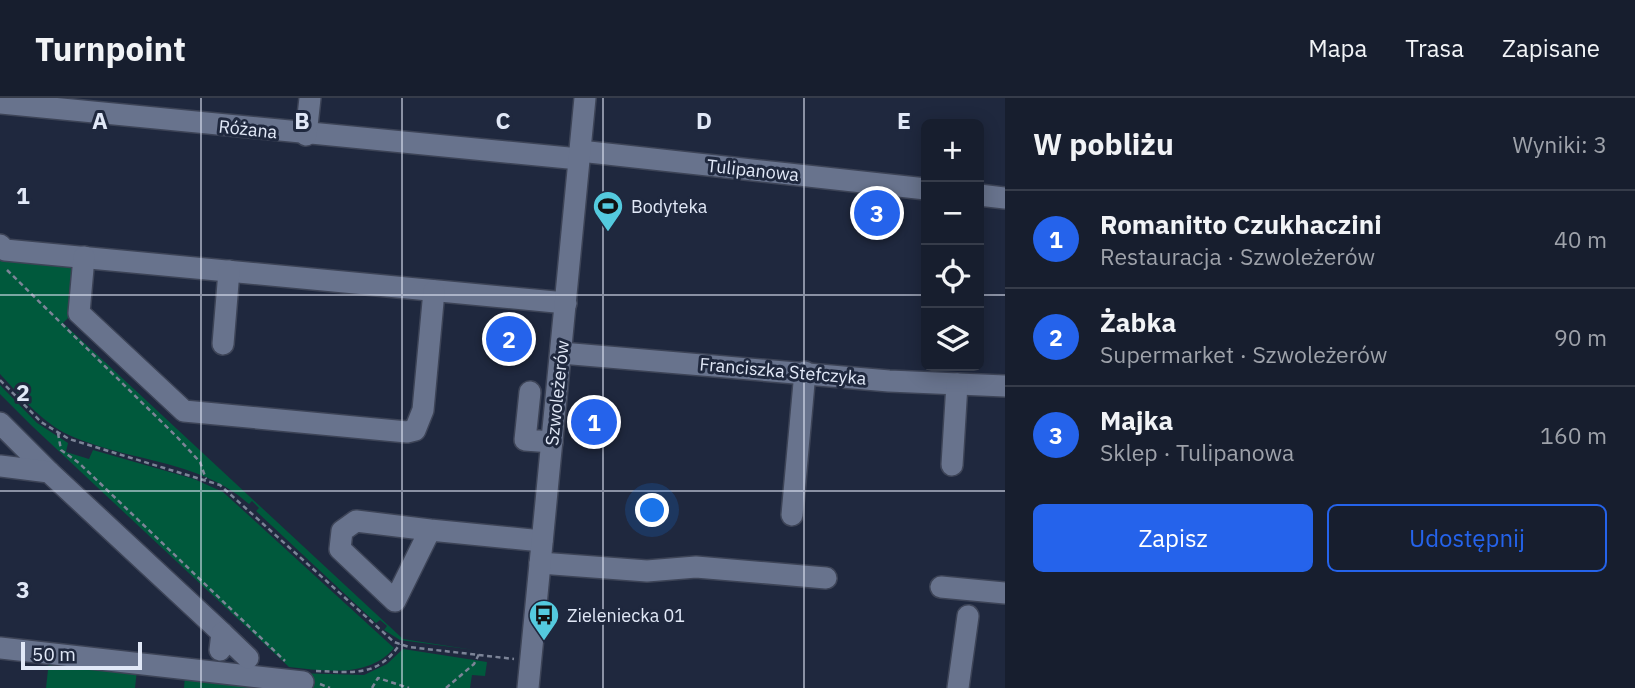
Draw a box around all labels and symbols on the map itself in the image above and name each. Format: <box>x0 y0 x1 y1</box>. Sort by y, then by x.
text: A <box>92 105 108 135</box>
text: B <box>294 105 310 135</box>
text: C <box>496 105 511 135</box>
text: D <box>696 105 712 135</box>
text: E <box>897 105 911 135</box>
street label: Różana <box>217 114 279 144</box>
street label: Tulipanowa <box>706 154 801 186</box>
text: 1 <box>16 180 30 210</box>
pin: 3 <box>854 187 900 239</box>
sports icon: Bodyteka <box>591 189 625 233</box>
place label: Bodyteka <box>631 195 708 218</box>
pin: 2 <box>486 313 532 365</box>
street label: Szwoleżerów <box>540 339 574 447</box>
street label: Franciszka Stefczyka <box>699 352 868 390</box>
text: 2 <box>16 377 30 407</box>
pin: 1 <box>571 396 617 448</box>
your location <box>635 493 669 527</box>
text: 3 <box>16 574 30 604</box>
bus stop icon: Zieleniecka 01 <box>527 598 561 642</box>
place label: Zieleniecka 01 <box>567 604 685 627</box>
scale bar <box>21 639 142 671</box>

